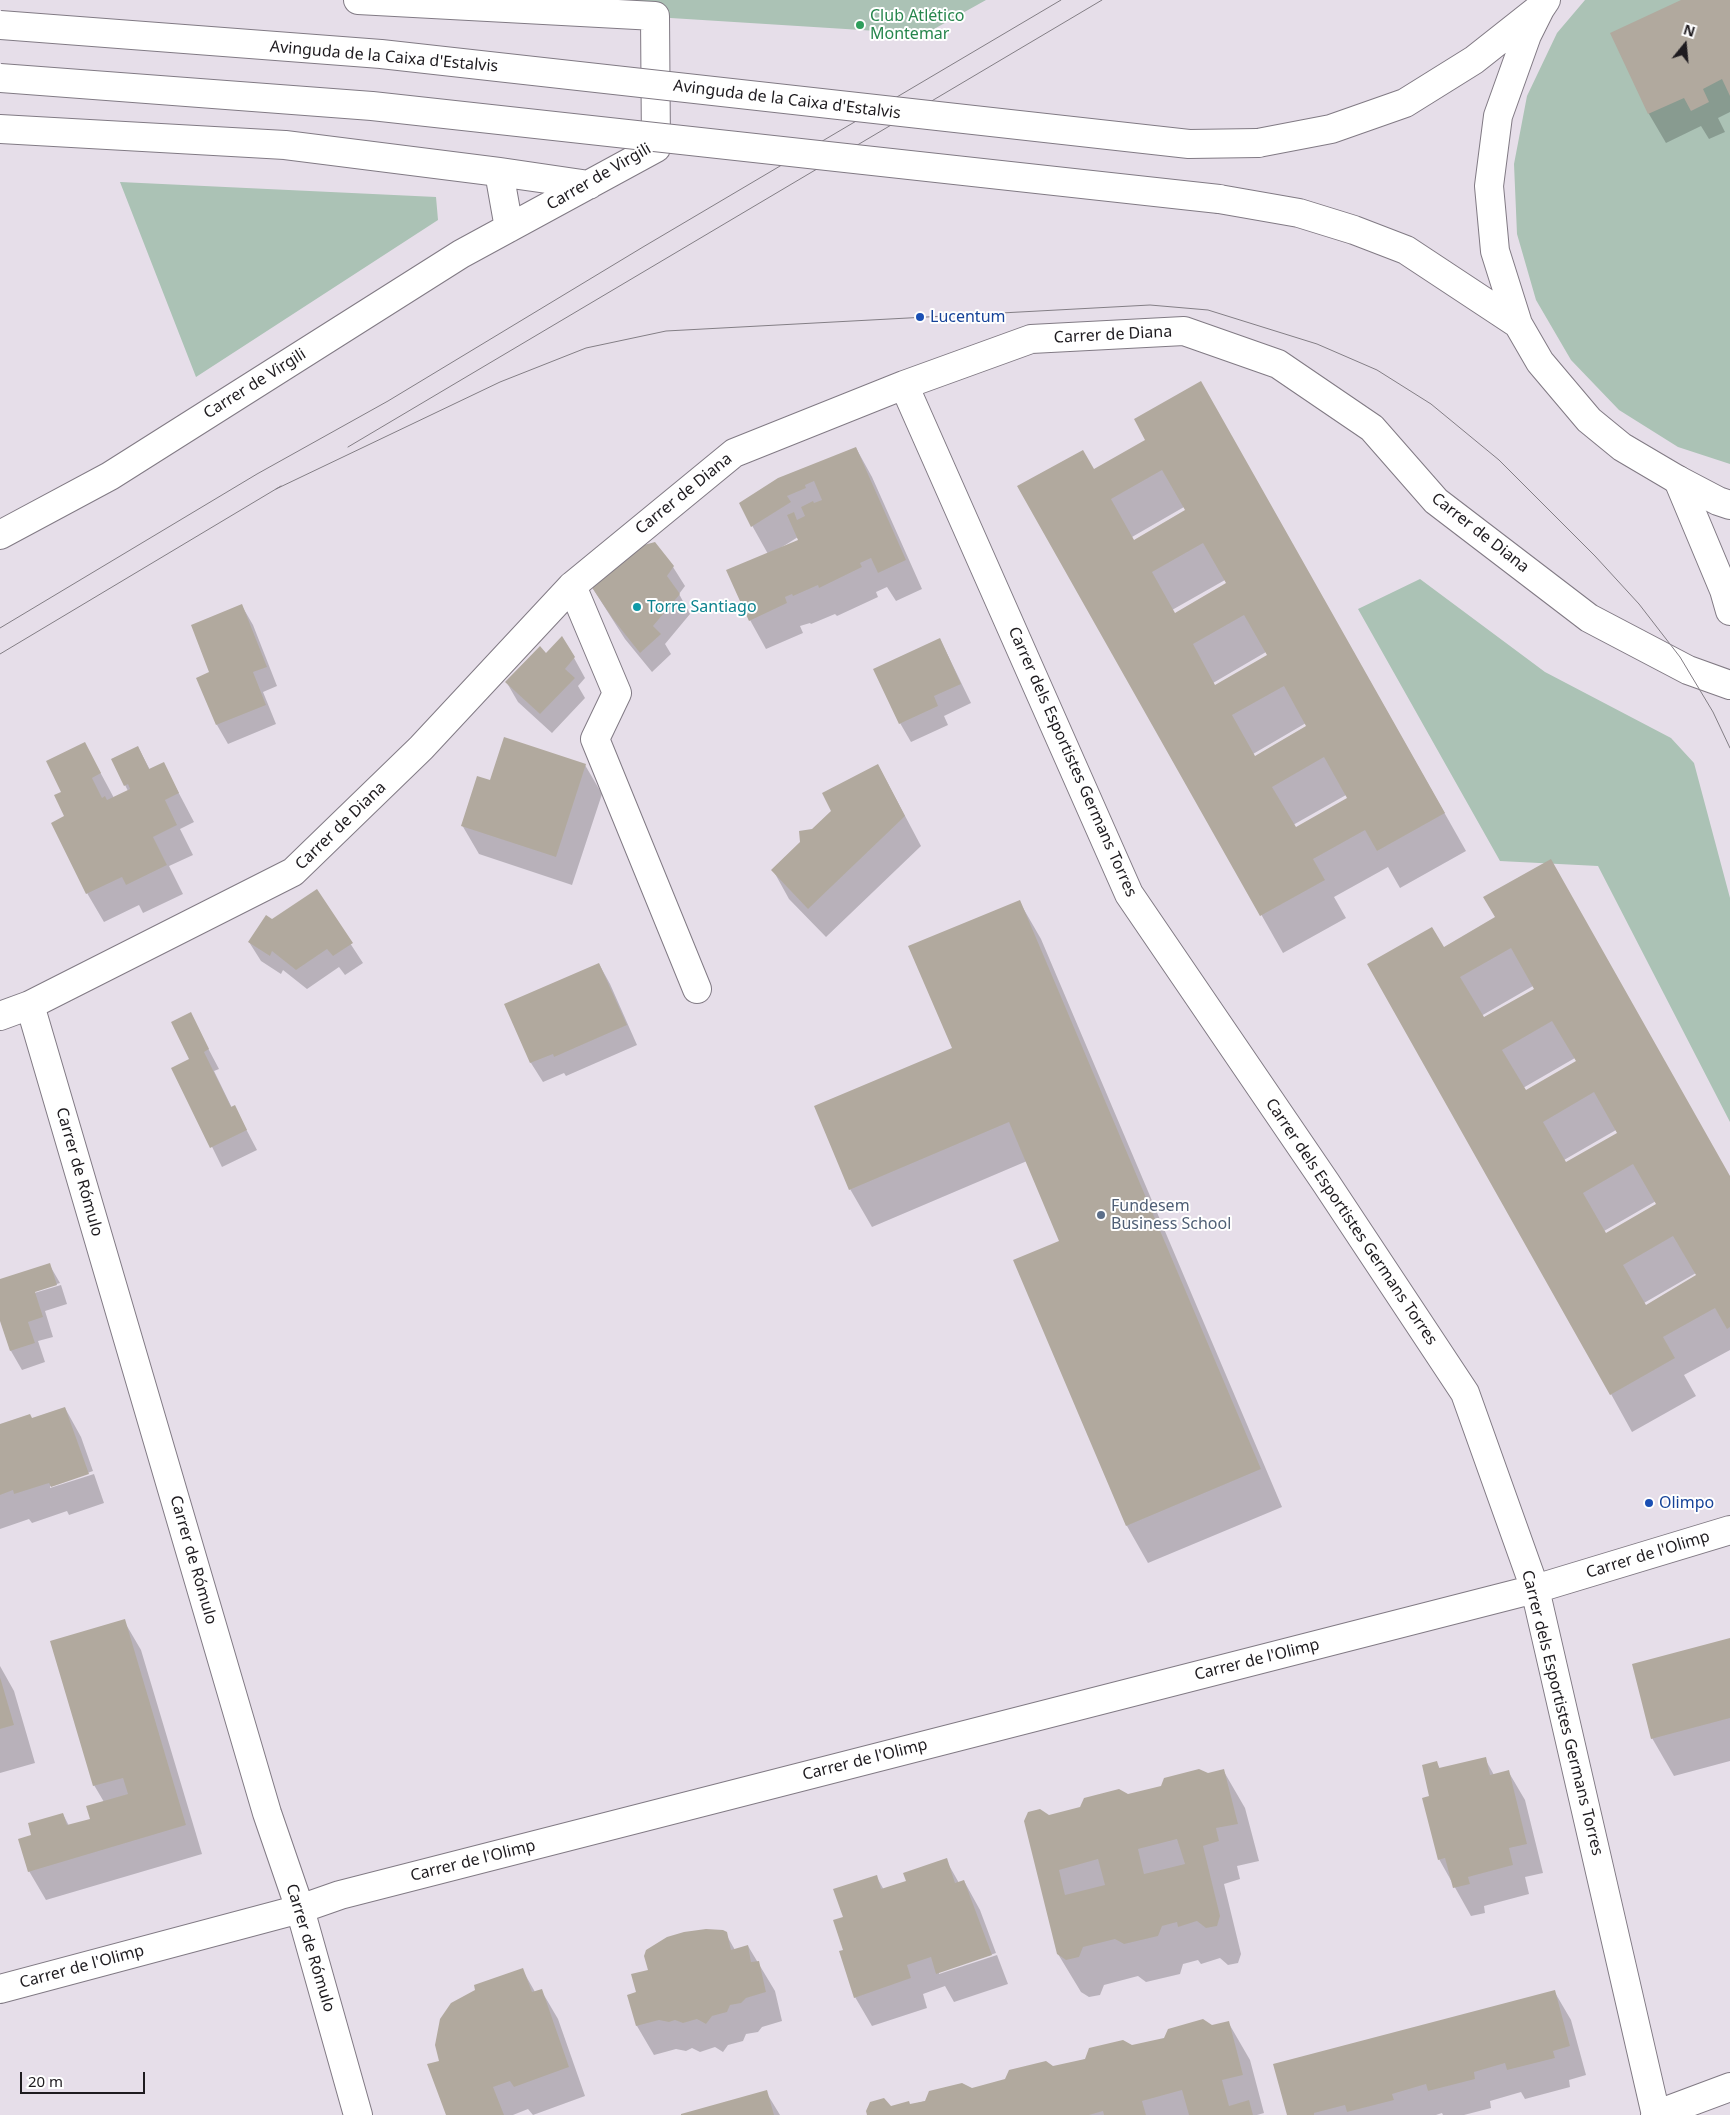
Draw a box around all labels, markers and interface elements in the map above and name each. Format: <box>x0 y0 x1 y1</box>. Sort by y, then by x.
place label: Club Atlético Montemar <box>870 6 965 44</box>
marker: Club Atlético Montemar <box>854 19 866 31</box>
text: N <box>1681 19 1698 41</box>
north arrow <box>1660 20 1710 70</box>
street label: Avinguda de la Caixa d'Estalvis <box>269 37 499 77</box>
street label: Avinguda de la Caixa d'Estalvis <box>672 77 902 123</box>
street label: Carrer de Virgili <box>543 139 655 215</box>
place label: Lucentum <box>930 307 1005 327</box>
marker: Lucentum <box>914 311 926 323</box>
street label: Carrer de Diana <box>1053 322 1173 348</box>
street label: Carrer de Virgili <box>200 345 310 423</box>
street label: Carrer de Diana <box>632 449 736 539</box>
street label: Carrer de Diana <box>1427 489 1533 577</box>
place label: Torre Santiago <box>647 597 757 617</box>
marker: Torre Santiago <box>631 601 643 613</box>
street label: Carrer dels Esportistes Germans Torres <box>1004 624 1140 900</box>
street label: Carrer de Diana <box>292 778 390 874</box>
street label: Carrer dels Esportistes Germans Torres <box>1261 1095 1441 1349</box>
street label: Carrer de Rómulo <box>51 1105 107 1239</box>
place label: Fundesem Business School <box>1111 1196 1231 1234</box>
marker: Fundesem Business School <box>1095 1209 1107 1221</box>
street label: Carrer de Rómulo <box>165 1493 221 1627</box>
place label: Olimpo <box>1659 1493 1714 1513</box>
marker: Olimpo <box>1643 1497 1655 1509</box>
street label: Carrer de l'Olimp <box>1584 1527 1712 1583</box>
street label: Carrer dels Esportistes Germans Torres <box>1517 1568 1607 1858</box>
street label: Carrer de l'Olimp <box>1193 1635 1321 1685</box>
street label: Carrer de l'Olimp <box>801 1735 929 1785</box>
street label: Carrer de l'Olimp <box>409 1836 537 1886</box>
street label: Carrer de Rómulo <box>281 1882 339 2014</box>
street label: Carrer de l'Olimp <box>18 1941 146 1993</box>
scale bar <box>22 2062 148 2094</box>
text: 20 m <box>28 2071 63 2091</box>

